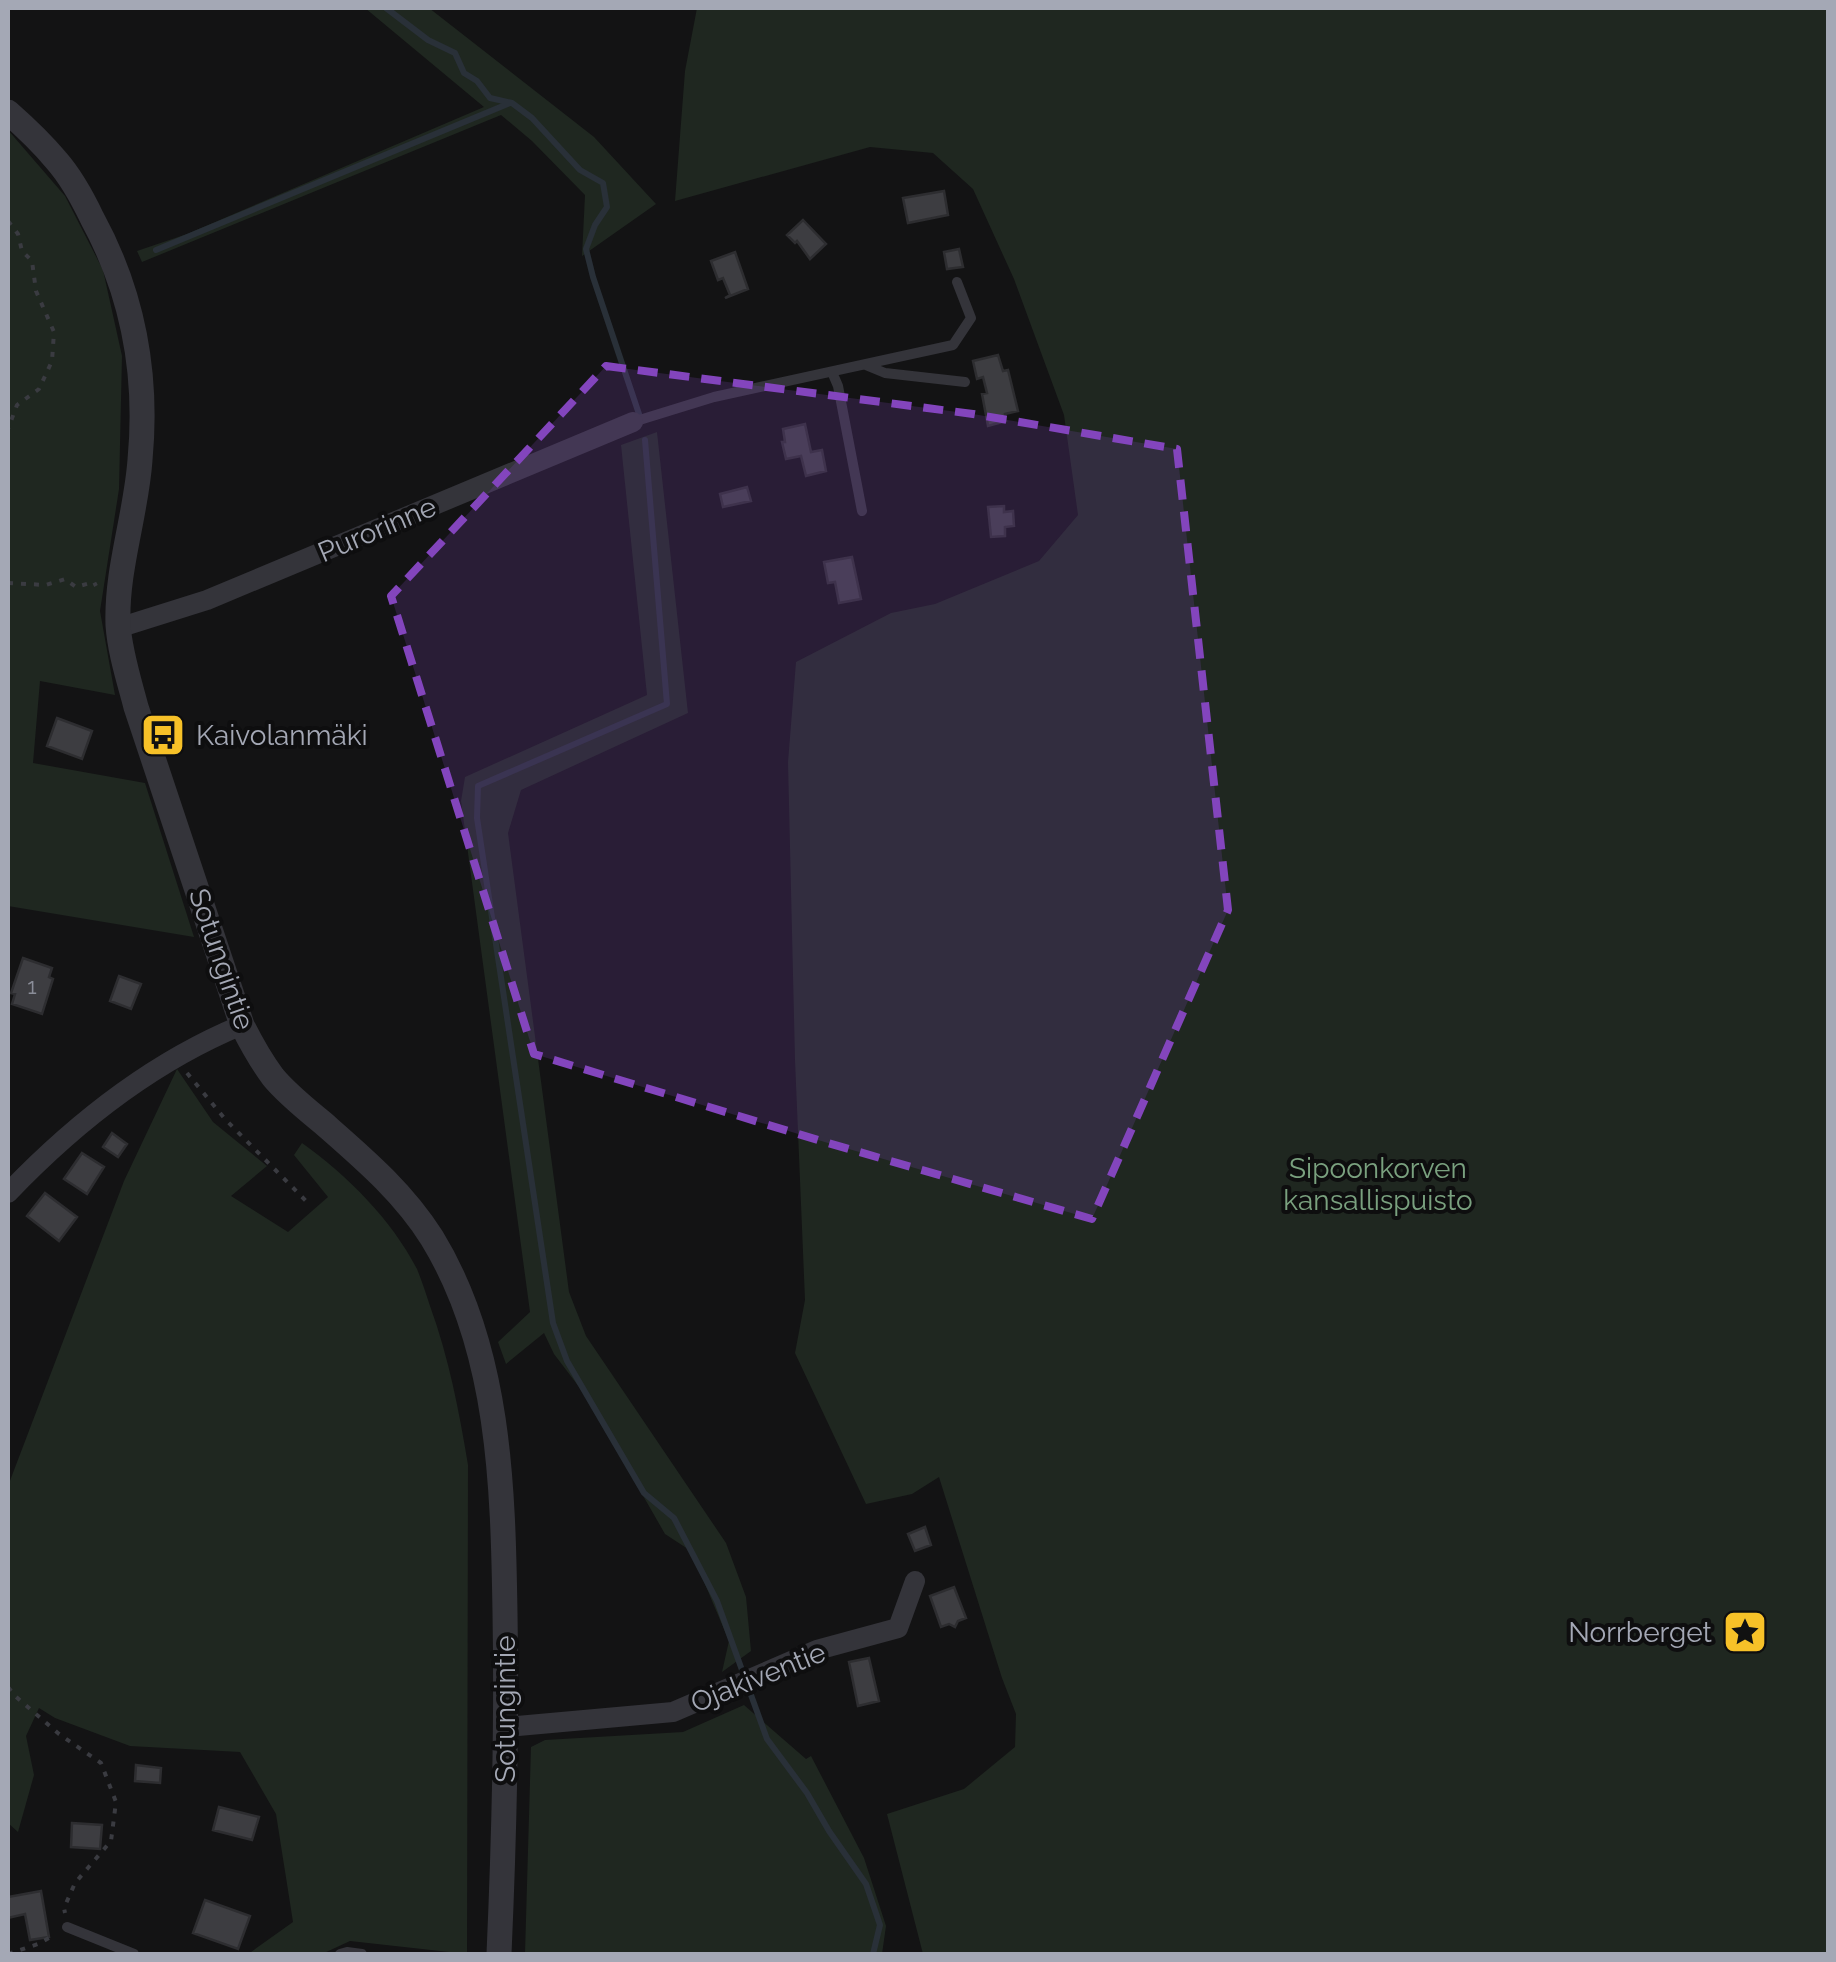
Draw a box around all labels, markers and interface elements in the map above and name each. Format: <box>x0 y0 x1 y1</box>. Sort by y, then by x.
street label: Purorinne <box>313 490 441 569</box>
bus stop icon: Kaivolanmäki <box>140 712 186 758</box>
place label: Kaivolanmäki <box>196 719 368 752</box>
street label: Sotungintie <box>182 884 261 1034</box>
house number: 1 <box>27 973 37 999</box>
park label: Sipoonkorven kansallispuisto <box>1283 1152 1473 1217</box>
place icon: Norrberget <box>1722 1609 1768 1655</box>
place label: Norrberget <box>1568 1616 1713 1649</box>
street label: Sotungintie <box>489 1635 522 1783</box>
street label: Ojakiventie <box>686 1635 830 1719</box>

